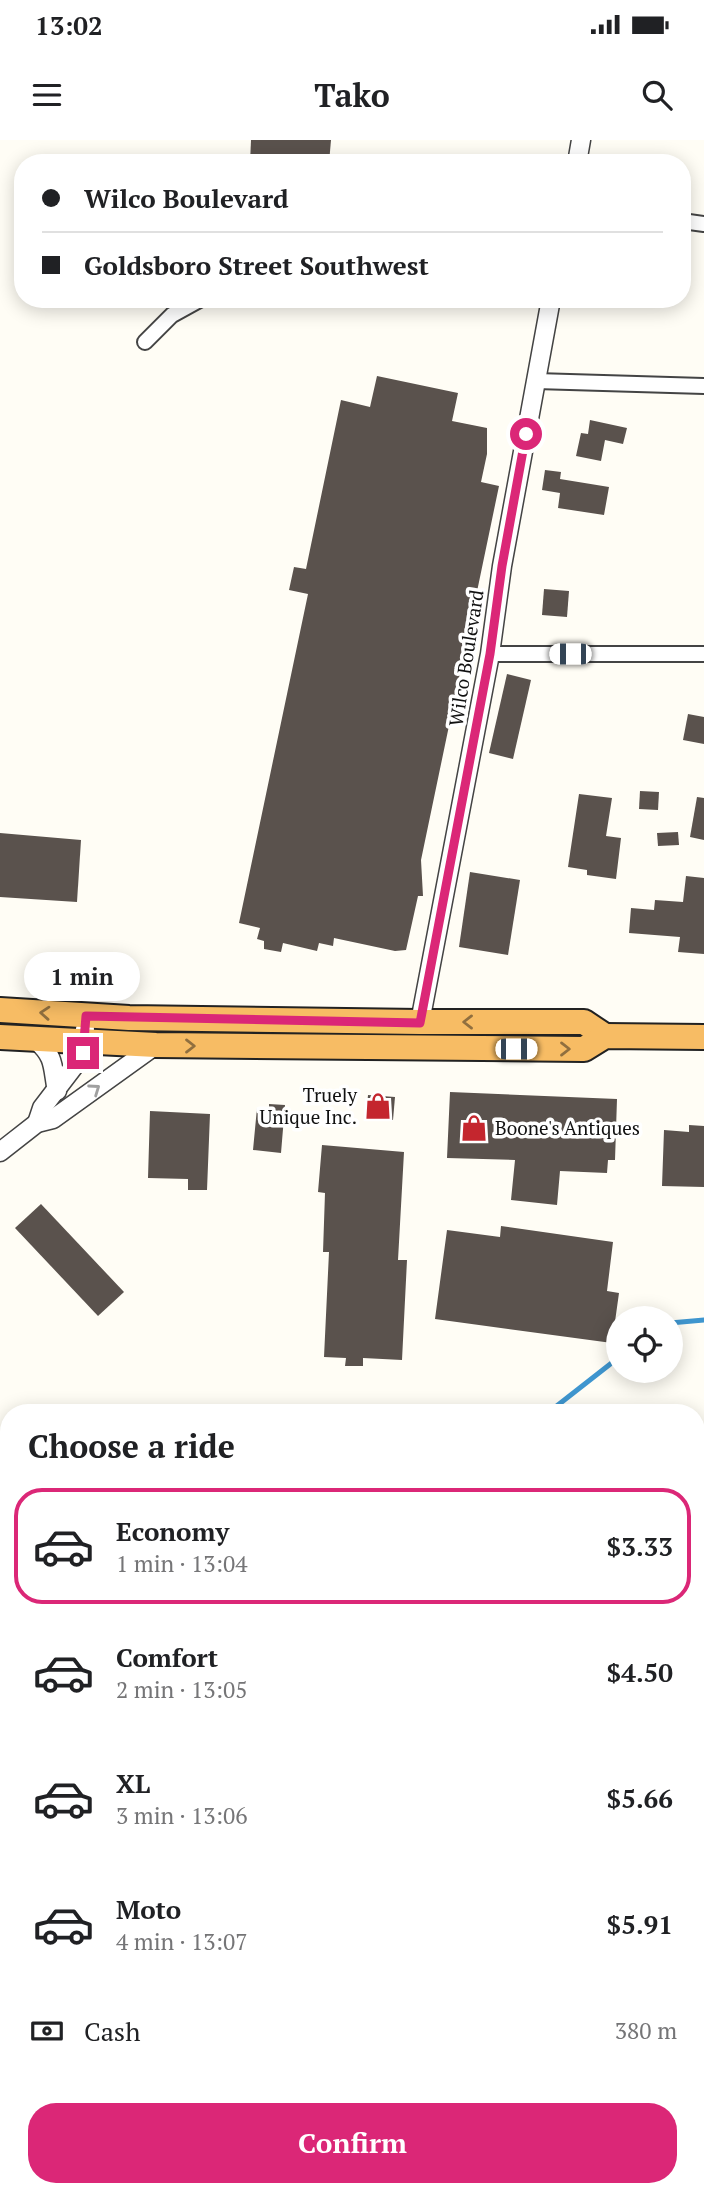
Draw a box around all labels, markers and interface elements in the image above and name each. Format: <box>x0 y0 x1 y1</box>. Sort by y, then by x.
text: 13:02 <box>35 8 103 42</box>
text: Tako <box>314 74 390 116</box>
icon: menu <box>28 76 66 114</box>
icon: search <box>638 76 676 114</box>
text: Wilco Boulevard <box>84 181 289 215</box>
text: Goldsboro Street Southwest <box>84 248 429 282</box>
route start <box>510 418 542 450</box>
street label: Wilco Boulevard <box>442 587 489 728</box>
car <box>550 644 592 665</box>
callout: 1 min <box>25 951 141 1000</box>
text: 1 min <box>51 961 113 992</box>
one-way arrow <box>39 1006 50 1021</box>
one-way arrow <box>462 1014 473 1030</box>
route end <box>67 1037 99 1069</box>
one-way arrow <box>186 1038 196 1054</box>
car <box>496 1039 538 1060</box>
one-way arrow <box>560 1041 571 1057</box>
place label: Truely Unique Inc. <box>260 1082 357 1129</box>
one-way arrow <box>87 1085 100 1097</box>
shop icon: Truely Unique Inc. <box>363 1091 393 1121</box>
shop icon: Boone's Antiques <box>459 1113 489 1143</box>
place label: Boone's Antiques <box>495 1115 640 1140</box>
map controls <box>606 1306 683 1383</box>
button: locate <box>606 1306 683 1383</box>
text: Choose a ride <box>28 1425 235 1467</box>
text: Economy <box>116 1514 229 1548</box>
icon: car <box>32 1515 95 1578</box>
text: $3.33 <box>607 1529 673 1563</box>
text: 1 min · 13:04 <box>116 1548 248 1579</box>
text: Comfort <box>116 1640 218 1674</box>
icon: car <box>32 1641 95 1704</box>
text: $4.50 <box>607 1655 673 1689</box>
text: 2 min · 13:05 <box>116 1674 248 1705</box>
text: XL <box>116 1766 150 1800</box>
icon: car <box>32 1767 95 1830</box>
text: $5.66 <box>607 1781 673 1815</box>
text: 3 min · 13:06 <box>116 1800 248 1831</box>
text: Moto <box>116 1892 181 1926</box>
icon: car <box>32 1893 95 1956</box>
text: $5.91 <box>607 1907 673 1941</box>
text: 4 min · 13:07 <box>116 1926 248 1957</box>
icon: cash <box>28 2012 66 2050</box>
text: Cash <box>84 2014 140 2048</box>
text: 380 m <box>615 2015 677 2046</box>
button: Confirm <box>28 2103 677 2183</box>

